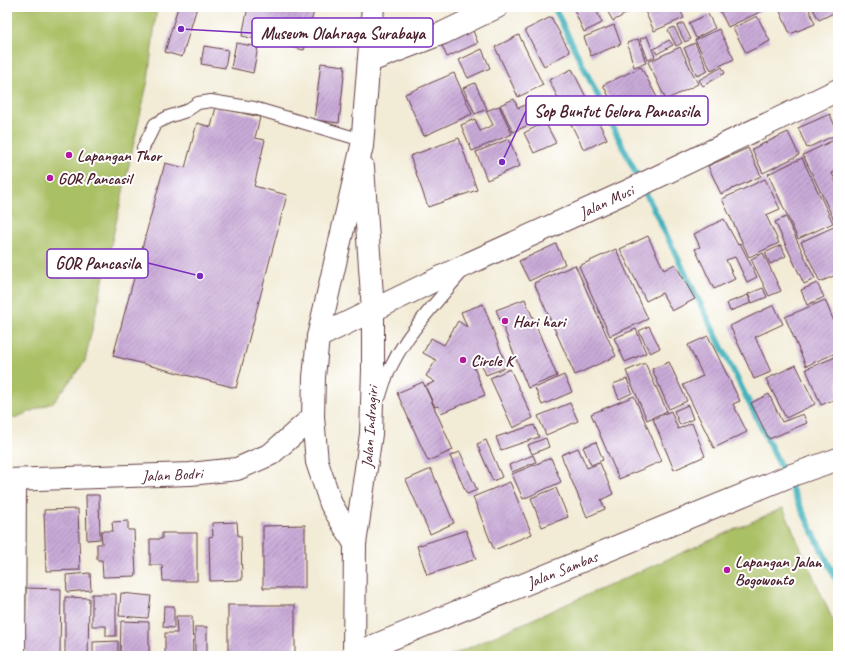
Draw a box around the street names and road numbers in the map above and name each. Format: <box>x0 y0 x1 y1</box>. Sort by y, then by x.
street label: Jalan Musi <box>575 180 639 224</box>
street label: Jalan Indragiri <box>357 383 383 470</box>
street label: Jalan Bodri <box>140 463 205 487</box>
street label: Jalan Sambas <box>523 546 602 594</box>

